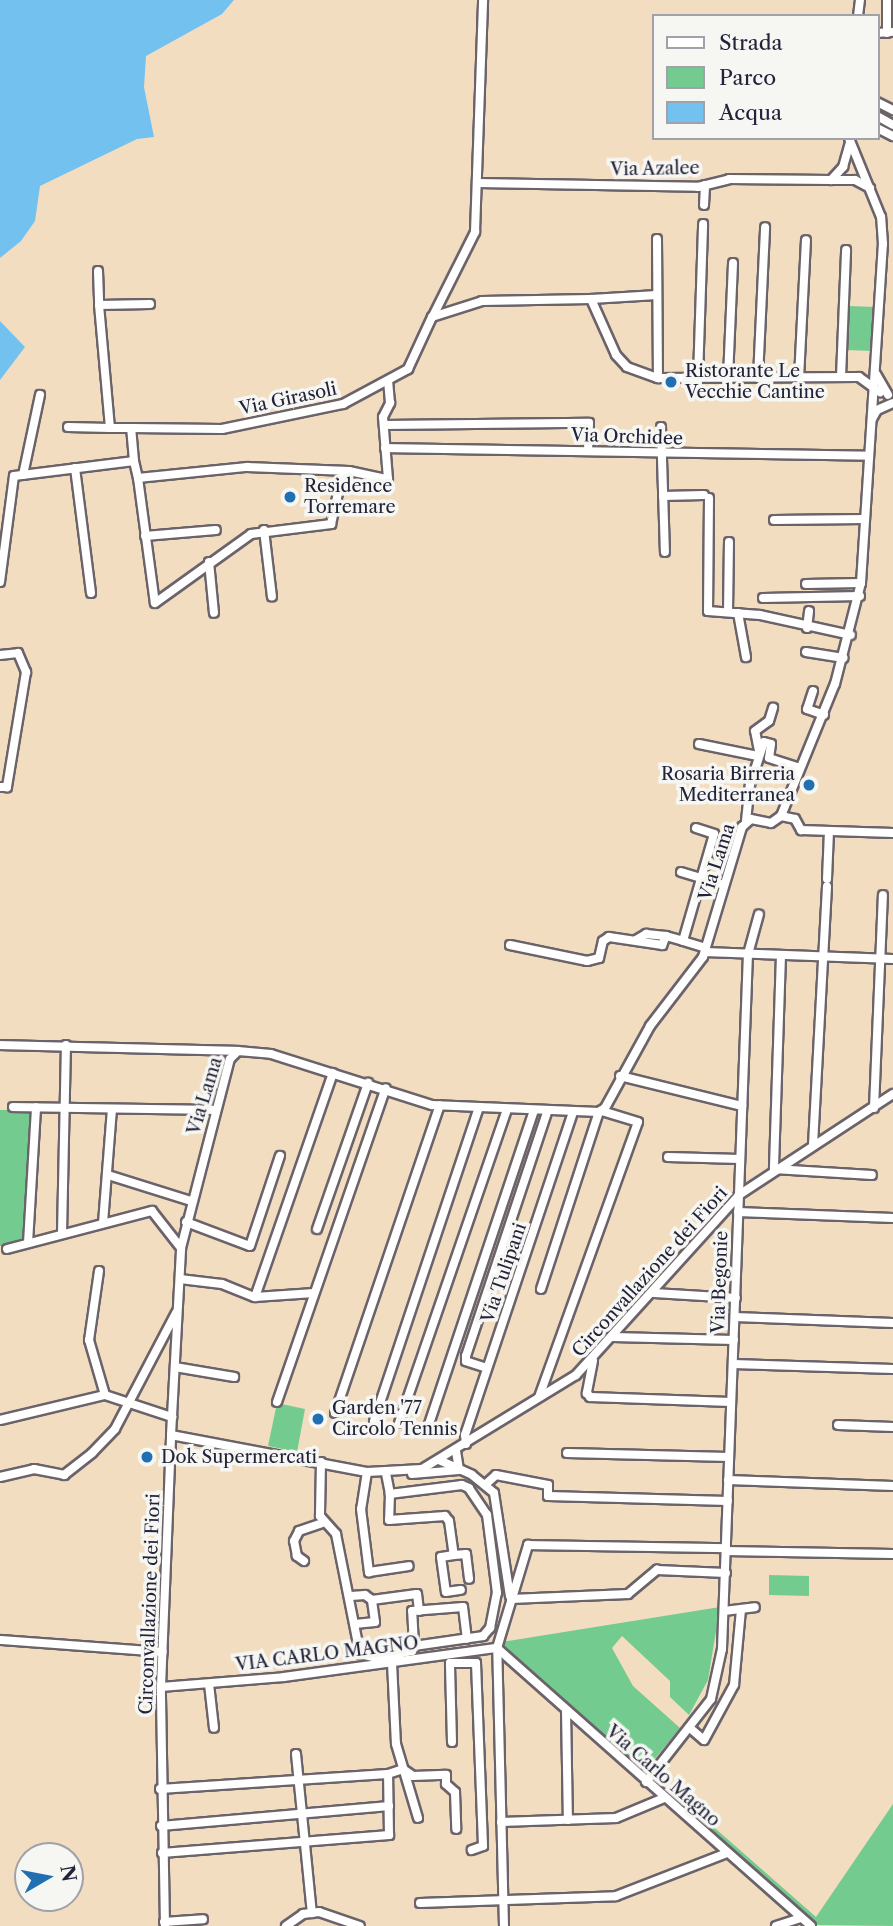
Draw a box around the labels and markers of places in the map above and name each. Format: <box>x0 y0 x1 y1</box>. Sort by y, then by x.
place label: Ristorante Le Vecchie Cantine <box>685 361 825 404</box>
marker: Ristorante Le Vecchie Cantine <box>663 374 679 390</box>
place label: Residence Torremare <box>304 476 395 518</box>
marker: Residence Torremare <box>282 489 298 505</box>
place label: Rosaria Birreria Mediterranea <box>661 764 795 806</box>
marker: Rosaria Birreria Mediterranea <box>801 777 817 793</box>
place label: Garden '77 Circolo Tennis <box>332 1398 458 1440</box>
marker: Garden '77 Circolo Tennis <box>310 1411 326 1427</box>
place label: Dok Supermercati <box>161 1446 317 1468</box>
marker: Dok Supermercati <box>139 1449 155 1465</box>

